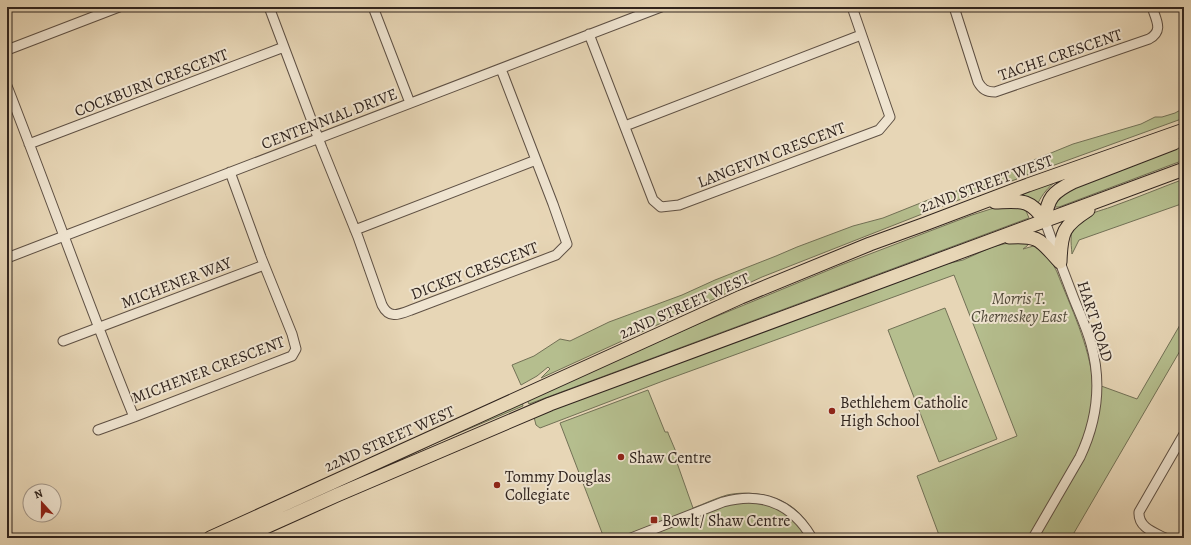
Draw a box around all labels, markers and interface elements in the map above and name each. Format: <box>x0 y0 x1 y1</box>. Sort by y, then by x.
street label: TACHE CRESCENT <box>996 23 1125 86</box>
street label: COCKBURN CRESCENT <box>71 43 232 122</box>
street label: CENTENNIAL DRIVE <box>258 83 401 155</box>
street label: LANGEVIN CRESCENT <box>694 116 849 193</box>
street label: 22ND STREET WEST <box>917 149 1056 218</box>
street label: DICKEY CRESCENT <box>407 236 542 305</box>
street label: MICHENER WAY <box>118 252 235 314</box>
street label: 22ND STREET WEST <box>616 267 753 345</box>
street label: HART ROAD <box>1072 278 1118 365</box>
park label: Morris T. Cherneskey East <box>971 288 1069 328</box>
street label: MICHENER CRESCENT <box>129 331 288 409</box>
place label: Bethlehem Catholic High School <box>840 392 968 432</box>
street label: 22ND STREET WEST <box>321 400 458 478</box>
marker: Bethlehem Catholic High School <box>827 406 837 416</box>
place label: Shaw Centre <box>629 447 712 469</box>
marker: Shaw Centre <box>616 452 626 462</box>
place label: Tommy Douglas Collegiate <box>505 466 611 506</box>
marker: Tommy Douglas Collegiate <box>492 480 502 490</box>
north arrow <box>22 483 62 523</box>
text: N <box>32 486 45 503</box>
place label: Bowlt/ Shaw Centre <box>662 510 791 532</box>
marker: Bowlt/ Shaw Centre <box>649 515 659 525</box>

